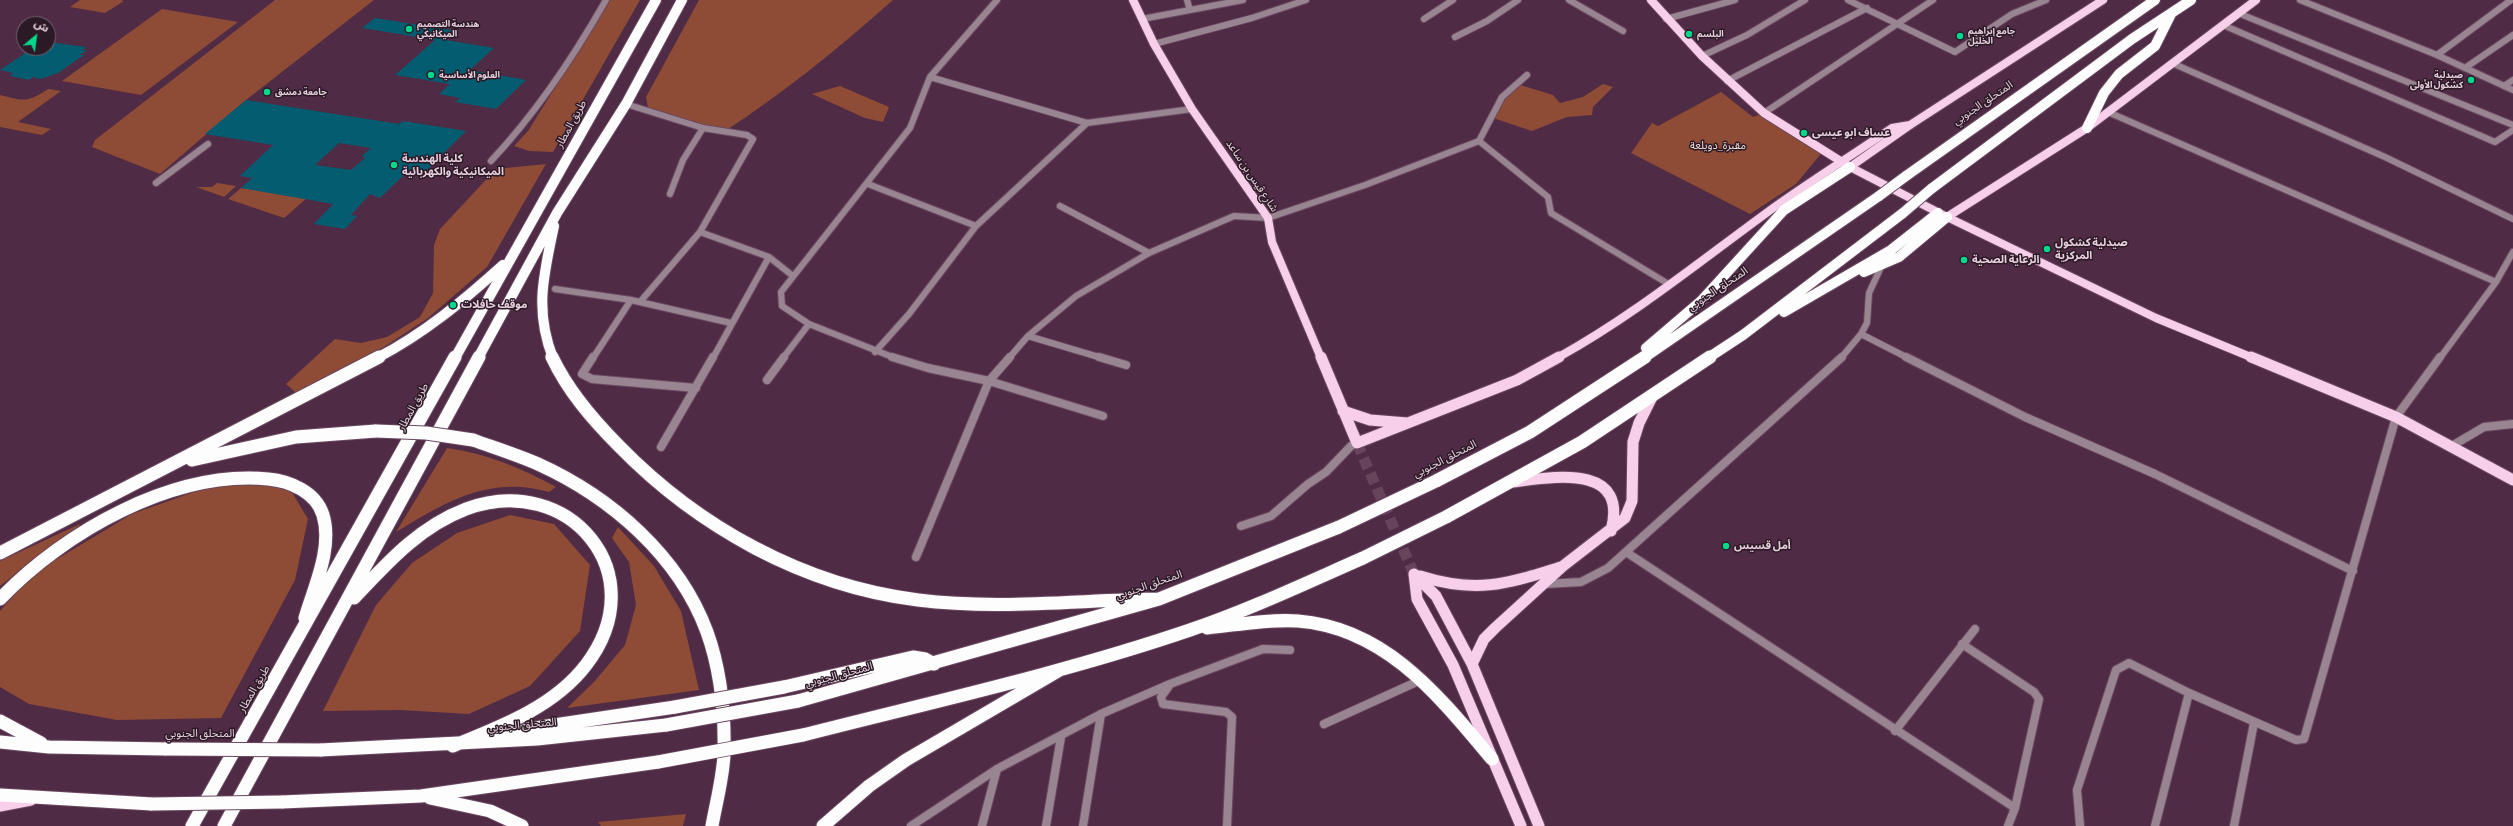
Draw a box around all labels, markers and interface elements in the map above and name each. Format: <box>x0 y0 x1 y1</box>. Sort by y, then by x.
north arrow <box>16 16 56 56</box>
text: ش <box>32 17 51 34</box>
place label: هندسة التصميم الميكانيكي <box>417 19 479 40</box>
marker: هندسة التصميم الميكانيكي <box>404 24 414 34</box>
place label: جامع إبراهيم الخليل <box>1968 26 2015 47</box>
marker: البلسم <box>1684 29 1694 39</box>
place label: البلسم <box>1697 29 1724 39</box>
marker: جامع إبراهيم الخليل <box>1955 31 1965 41</box>
marker: العلوم الأساسية <box>426 70 436 80</box>
place label: العلوم الأساسية <box>439 70 500 80</box>
place label: صيدلية كشكول الأولى <box>2410 70 2463 91</box>
marker: صيدلية كشكول الأولى <box>2466 75 2476 85</box>
street label: المتحلق الجنوبي <box>1951 78 2015 128</box>
marker: جامعة دمشق <box>262 87 272 97</box>
place label: جامعة دمشق <box>275 87 327 97</box>
street label: طريق المطار <box>553 98 589 150</box>
place label: عساف ابو عيسى <box>1812 126 1890 140</box>
marker: عساف ابو عيسى <box>1799 128 1809 138</box>
street label: شارع قيس بن ساعد <box>1223 137 1281 215</box>
park label: مقبرة_دويلعة <box>1690 139 1746 153</box>
place label: كلية الهندسة الميكانيكية والكهربائية <box>402 152 504 178</box>
marker: كلية الهندسة الميكانيكية والكهربائية <box>389 160 399 170</box>
place label: صيدلية كشكول المركزية <box>2055 236 2128 262</box>
marker: صيدلية كشكول المركزية <box>2042 244 2052 254</box>
place label: الرعاية الصحية <box>1972 253 2039 267</box>
marker: الرعاية الصحية <box>1959 255 1969 265</box>
street label: المتحلق الجنوبي <box>1686 264 1750 314</box>
place label: موقف حافلات <box>461 298 527 312</box>
marker: موقف حافلات <box>448 300 458 310</box>
street label: طريق المطار <box>395 381 431 433</box>
street label: المتحلق الجنوبي <box>1411 437 1479 481</box>
place label: أمل قسيس <box>1734 539 1791 553</box>
marker: أمل قسيس <box>1721 541 1731 551</box>
street label: المتحلق الجنوبي <box>1114 567 1184 603</box>
street label: المتحلق الجنوبي <box>804 660 874 690</box>
street label: طريق المطار <box>235 663 273 715</box>
street label: المتحلق الجنوبي <box>487 715 557 735</box>
street label: المتحلق الجنوبي <box>165 727 235 741</box>

